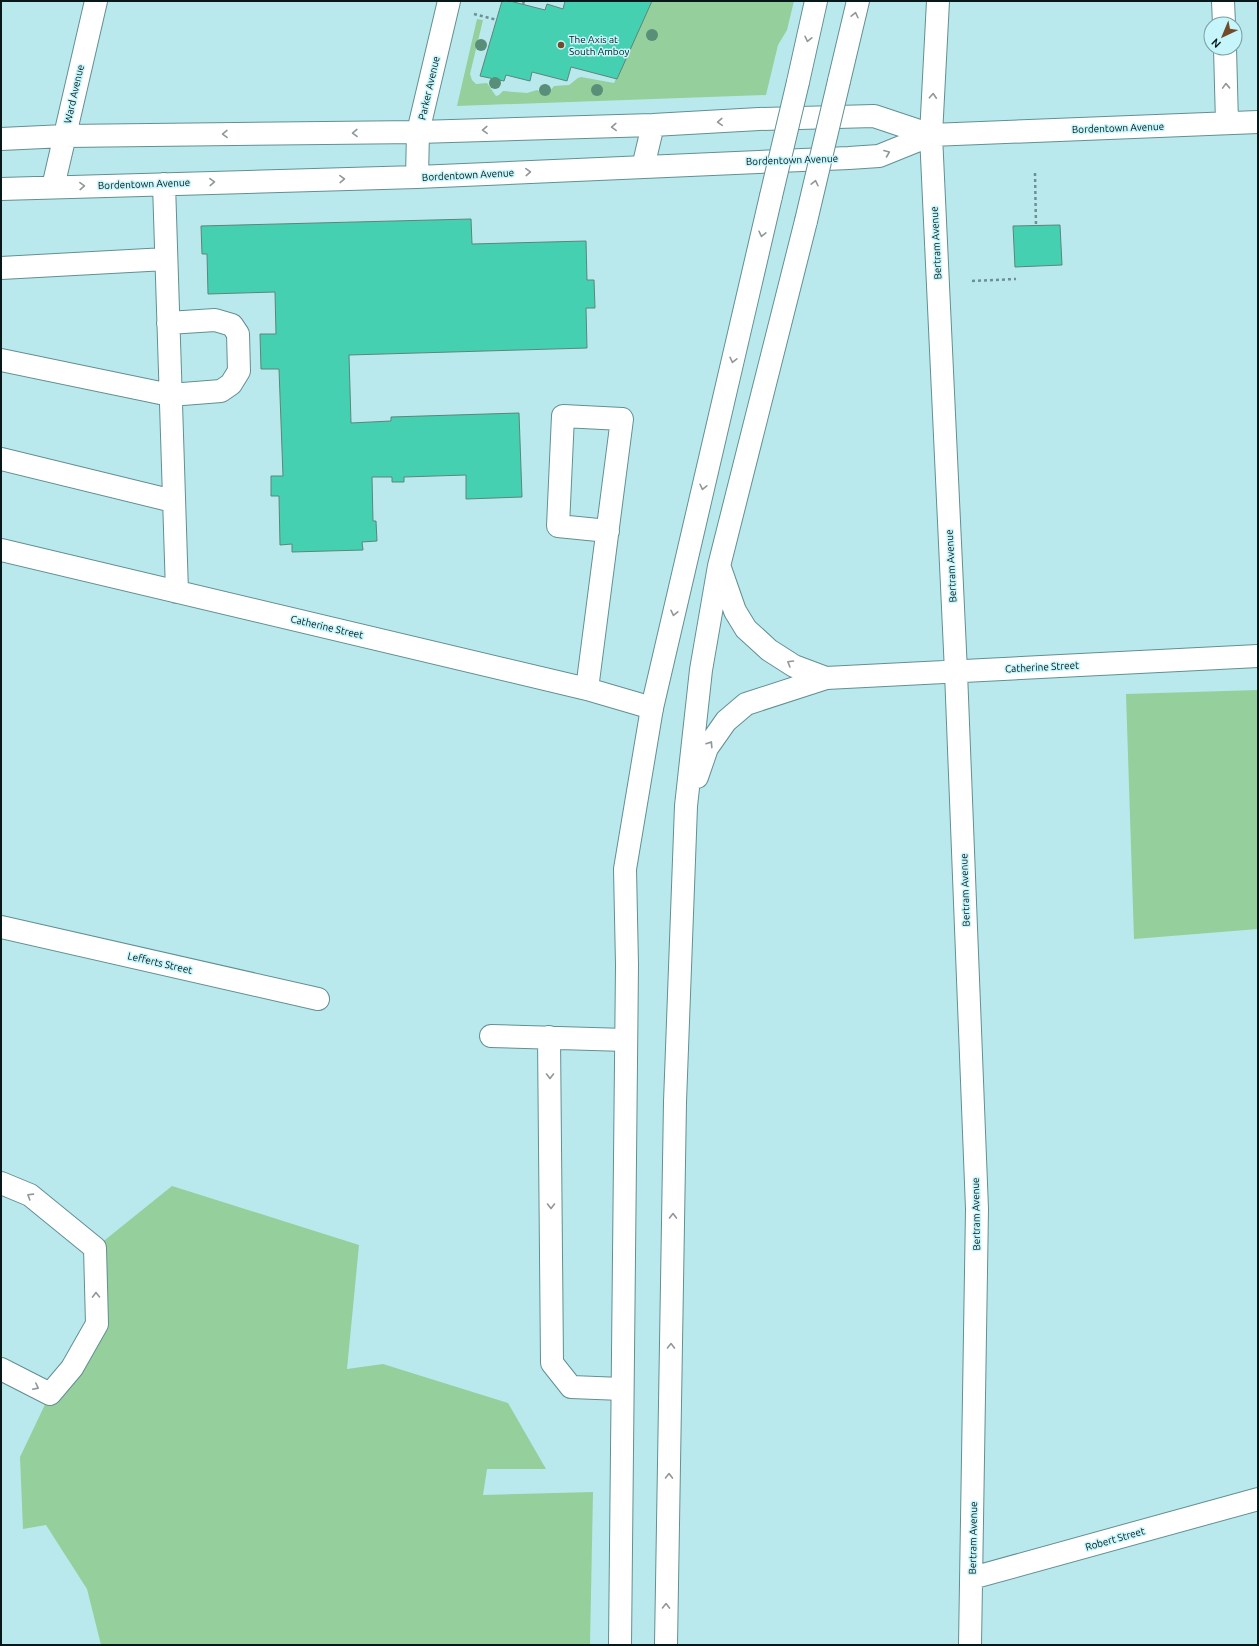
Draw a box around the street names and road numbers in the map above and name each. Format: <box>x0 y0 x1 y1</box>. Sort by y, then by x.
street label: Parker Avenue <box>416 55 442 121</box>
street label: Ward Avenue <box>62 64 86 124</box>
street label: Bordentown Avenue <box>1072 121 1164 135</box>
street label: Bordentown Avenue <box>746 153 838 167</box>
street label: Bordentown Avenue <box>422 167 514 183</box>
street label: Bordentown Avenue <box>98 177 190 191</box>
street label: Bertram Avenue <box>929 206 943 280</box>
street label: Bertram Avenue <box>944 529 958 603</box>
street label: Catherine Street <box>290 613 364 641</box>
street label: Catherine Street <box>1005 660 1079 674</box>
street label: Bertram Avenue <box>958 853 972 927</box>
street label: Lefferts Street <box>127 950 193 976</box>
street label: Bertram Avenue <box>970 1177 982 1251</box>
street label: Bertram Avenue <box>967 1501 979 1575</box>
street label: Robert Street <box>1084 1525 1146 1553</box>

